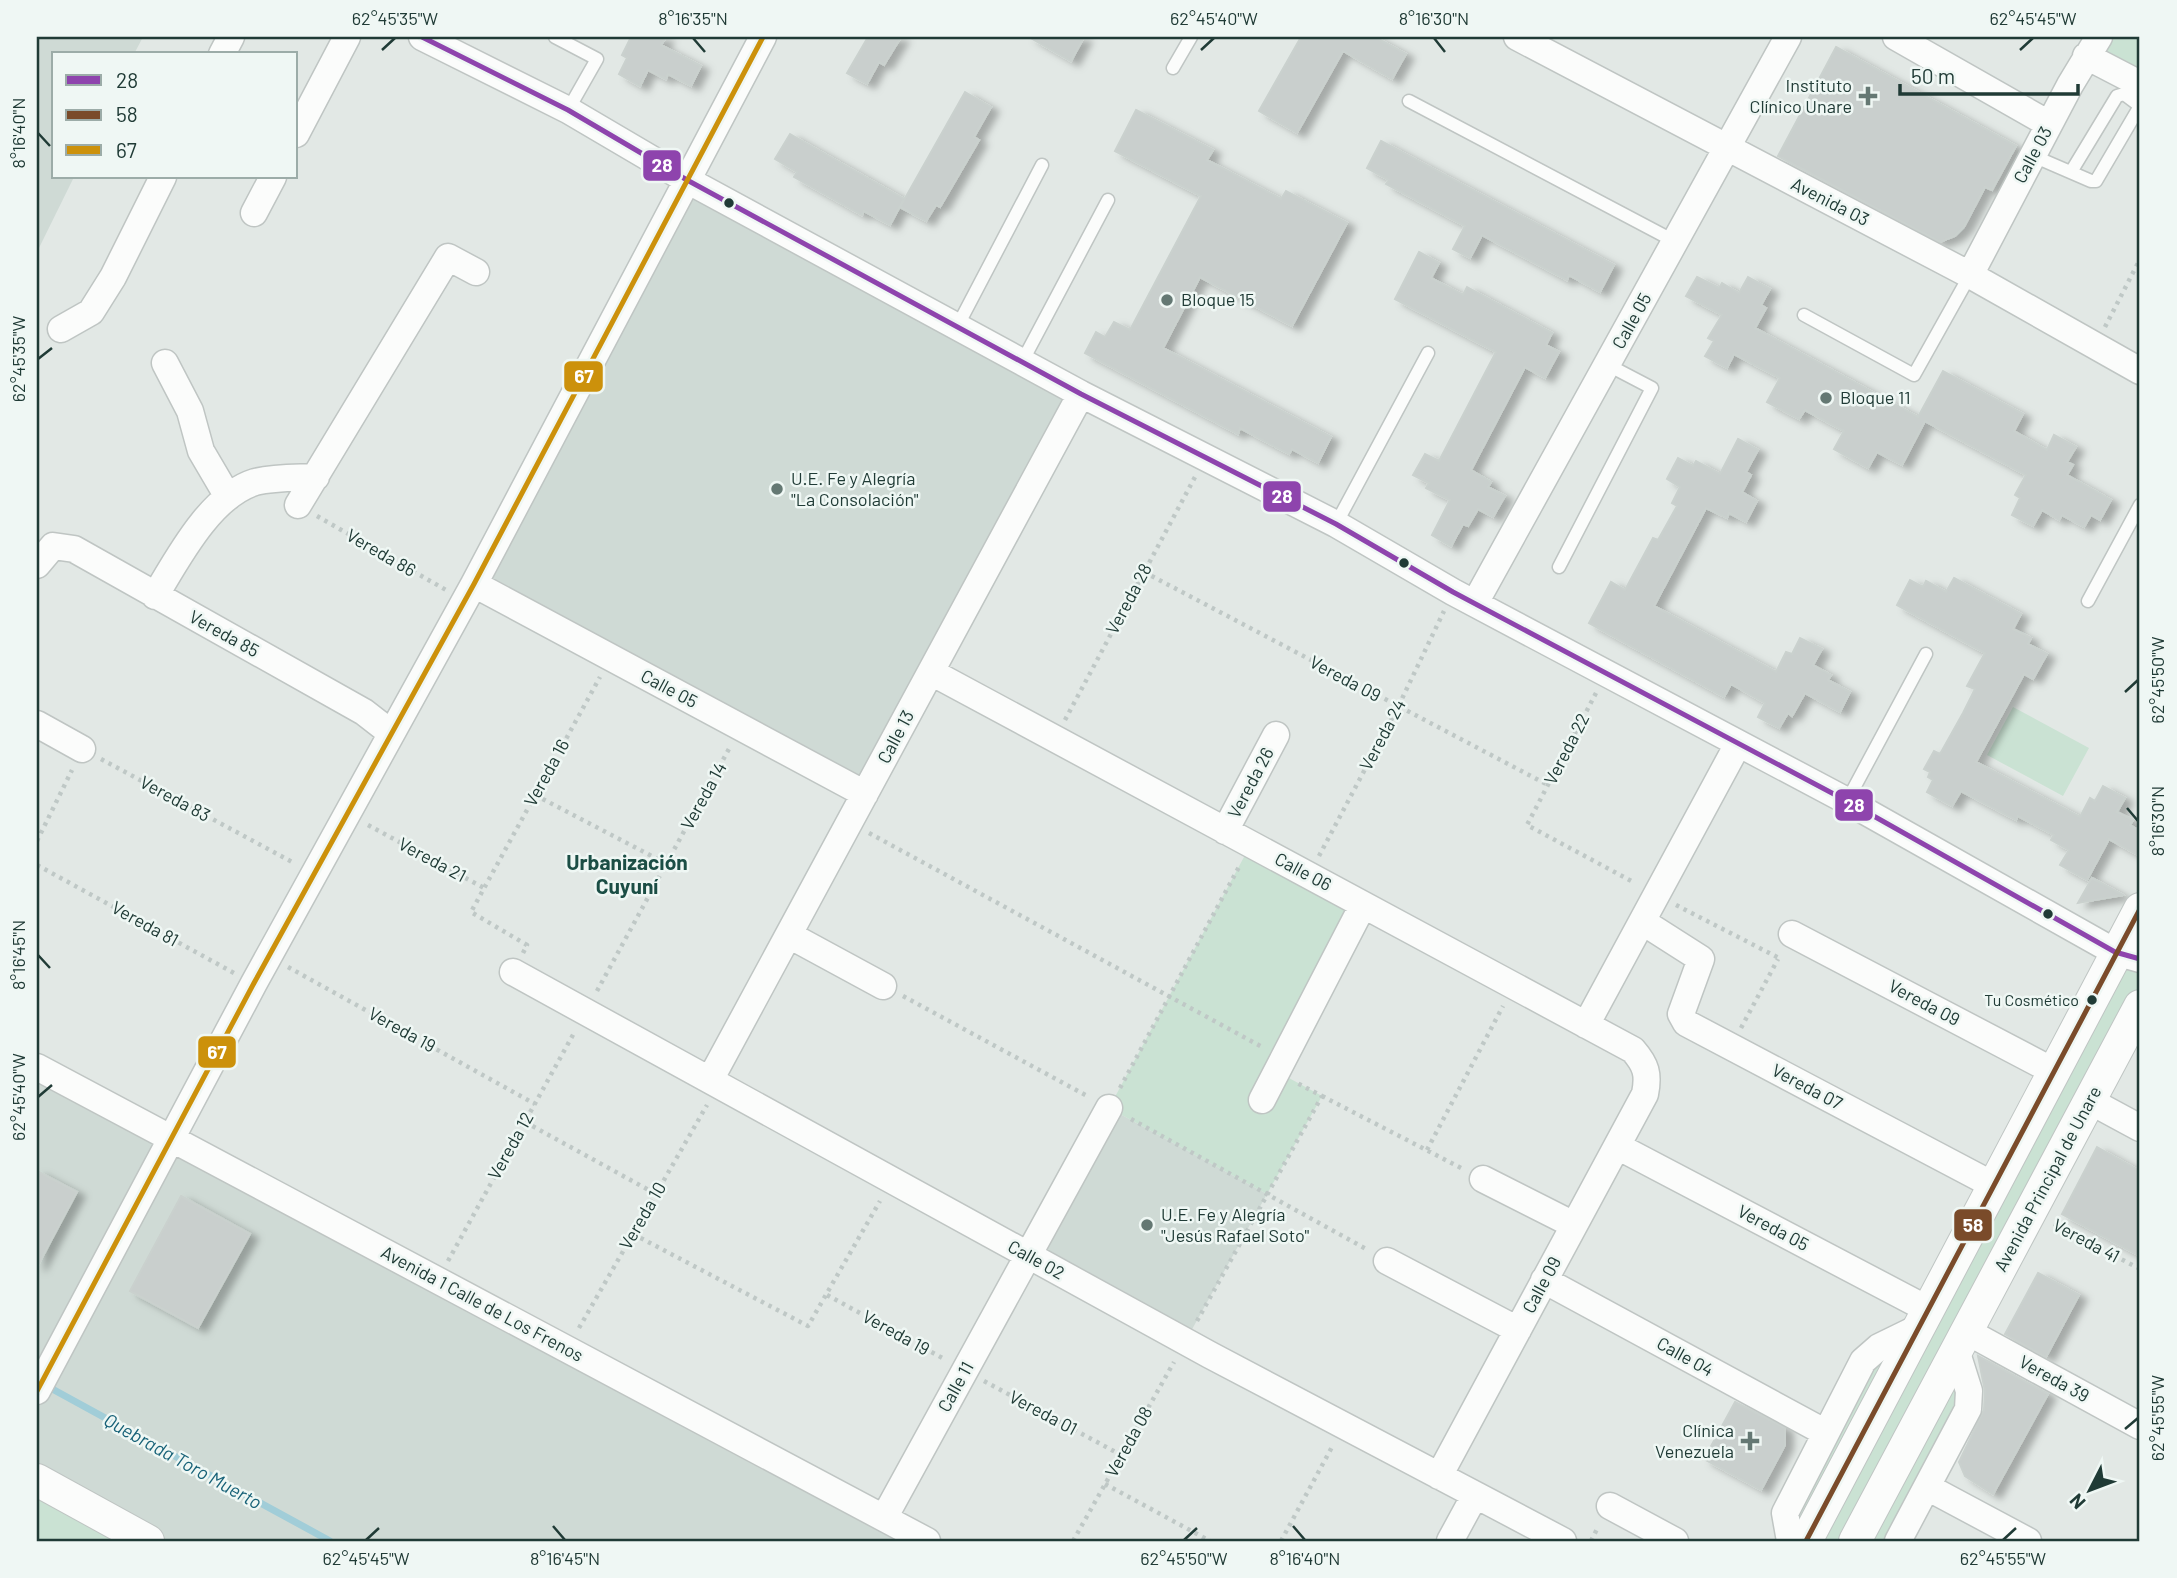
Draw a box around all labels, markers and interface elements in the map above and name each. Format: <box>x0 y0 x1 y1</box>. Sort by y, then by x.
text: 62°45'35"W <box>352 7 438 29</box>
text: 8°16'35"N <box>658 7 728 29</box>
text: 62°45'40"W <box>1170 7 1258 29</box>
text: 8°16'30"N <box>1399 7 1469 29</box>
text: 62°45'45"W <box>1990 7 2077 29</box>
legend <box>52 52 298 178</box>
scale bar <box>1900 52 2079 96</box>
text: 50 m <box>1911 63 1955 88</box>
text: 28 <box>116 67 138 92</box>
place label: Instituto Clínico Unare <box>1749 74 1852 117</box>
marker: Instituto Clínico Unare <box>1858 86 1878 106</box>
text: 8°16'40"N <box>7 97 29 169</box>
text: 58 <box>116 101 138 126</box>
street label: Calle 03 <box>2008 122 2056 187</box>
text: 67 <box>116 137 137 162</box>
line badge: 28 <box>642 149 682 182</box>
text: 28 <box>652 153 672 176</box>
street label: Avenida 03 <box>1788 172 1873 230</box>
unlabelled marker <box>722 196 736 210</box>
place label: Bloque 15 <box>1181 288 1255 310</box>
street label: Calle 05 <box>1607 289 1656 352</box>
marker: Bloque 15 <box>1159 292 1175 308</box>
text: 62°45'35"W <box>7 316 29 402</box>
line badge: 67 <box>563 360 604 393</box>
text: 67 <box>574 364 594 387</box>
place label: Bloque 11 <box>1840 386 1911 408</box>
marker: Bloque 11 <box>1818 390 1834 406</box>
place label: U.E. Fe y Alegría "La Consolación" <box>791 467 919 510</box>
line badge: 28 <box>1262 480 1302 513</box>
marker: U.E. Fe y Alegría "La Consolación" <box>769 481 785 497</box>
text: 28 <box>1272 484 1292 507</box>
street label: Vereda 86 <box>343 523 420 581</box>
unlabelled marker <box>1397 556 1411 570</box>
street label: Vereda 28 <box>1100 559 1156 638</box>
street label: Vereda 85 <box>186 605 263 661</box>
text: 62°45'50"W <box>2146 636 2168 724</box>
street label: Vereda 09 <box>1306 650 1385 706</box>
street label: Calle 05 <box>637 664 702 712</box>
street label: Vereda 24 <box>1354 695 1410 774</box>
street label: Calle 13 <box>872 706 918 767</box>
street label: Vereda 22 <box>1539 709 1593 788</box>
street label: Vereda 16 <box>519 735 574 810</box>
street label: Vereda 26 <box>1222 743 1278 822</box>
street label: Vereda 14 <box>676 758 731 833</box>
street label: Vereda 83 <box>136 770 214 826</box>
text: 8°16'30"N <box>2146 786 2168 856</box>
line badge: 28 <box>1834 788 1874 822</box>
text: 28 <box>1844 793 1864 816</box>
street label: Vereda 21 <box>395 832 470 886</box>
street label: Calle 06 <box>1271 847 1336 895</box>
district label: Urbanización Cuyuní <box>566 849 688 898</box>
street label: Vereda 81 <box>108 896 183 950</box>
unlabelled marker <box>2041 907 2055 921</box>
text: 8°16'45"N <box>7 920 29 990</box>
street label: Vereda 09 <box>1885 974 1964 1030</box>
place label: Tu Cosmético <box>1984 990 2079 1009</box>
marker: Tu Cosmético <box>2085 993 2099 1007</box>
street label: Vereda 19 <box>365 1002 440 1057</box>
line badge: 67 <box>197 1035 237 1069</box>
text: 67 <box>207 1040 227 1063</box>
text: 62°45'40"W <box>7 1053 29 1141</box>
street label: Vereda 07 <box>1768 1058 1847 1114</box>
street label: Avenida Principal de Unare <box>1989 1082 2105 1275</box>
street label: Vereda 12 <box>483 1108 538 1183</box>
street label: Vereda 10 <box>614 1178 670 1253</box>
street label: Vereda 05 <box>1734 1199 1813 1255</box>
place label: U.E. Fe y Alegría "Jesús Rafael Soto" <box>1161 1203 1310 1246</box>
line badge: 58 <box>1953 1208 1993 1242</box>
text: 58 <box>1963 1213 1983 1236</box>
street label: Vereda 41 <box>2049 1213 2124 1267</box>
marker: U.E. Fe y Alegría "Jesús Rafael Soto" <box>1139 1217 1155 1233</box>
street label: Calle 02 <box>1004 1235 1069 1284</box>
street label: Avenida 1 Calle de Los Frenos <box>378 1240 587 1366</box>
street label: Calle 09 <box>1517 1252 1565 1317</box>
street label: Vereda 19 <box>859 1305 934 1360</box>
street label: Calle 04 <box>1653 1332 1718 1381</box>
street label: Vereda 39 <box>2016 1350 2093 1406</box>
street label: Calle 11 <box>932 1358 978 1416</box>
text: 62°45'55"W <box>2146 1375 2168 1461</box>
street label: Vereda 01 <box>1006 1385 1081 1439</box>
street label: Vereda 08 <box>1100 1402 1157 1481</box>
water label: Quebrada Toro Muerto <box>100 1408 266 1513</box>
place label: Clínica Venezuela <box>1655 1419 1734 1462</box>
marker: Clínica Venezuela <box>1740 1431 1760 1451</box>
north arrow <box>2054 1456 2124 1526</box>
text: N <box>2064 1489 2090 1514</box>
text: 62°45'45"W <box>323 1547 410 1569</box>
text: 8°16'45"N <box>530 1547 600 1569</box>
text: 62°45'50"W <box>1140 1547 1228 1569</box>
text: 8°16'40"N <box>1269 1547 1341 1569</box>
text: 62°45'55"W <box>1960 1547 2046 1569</box>

